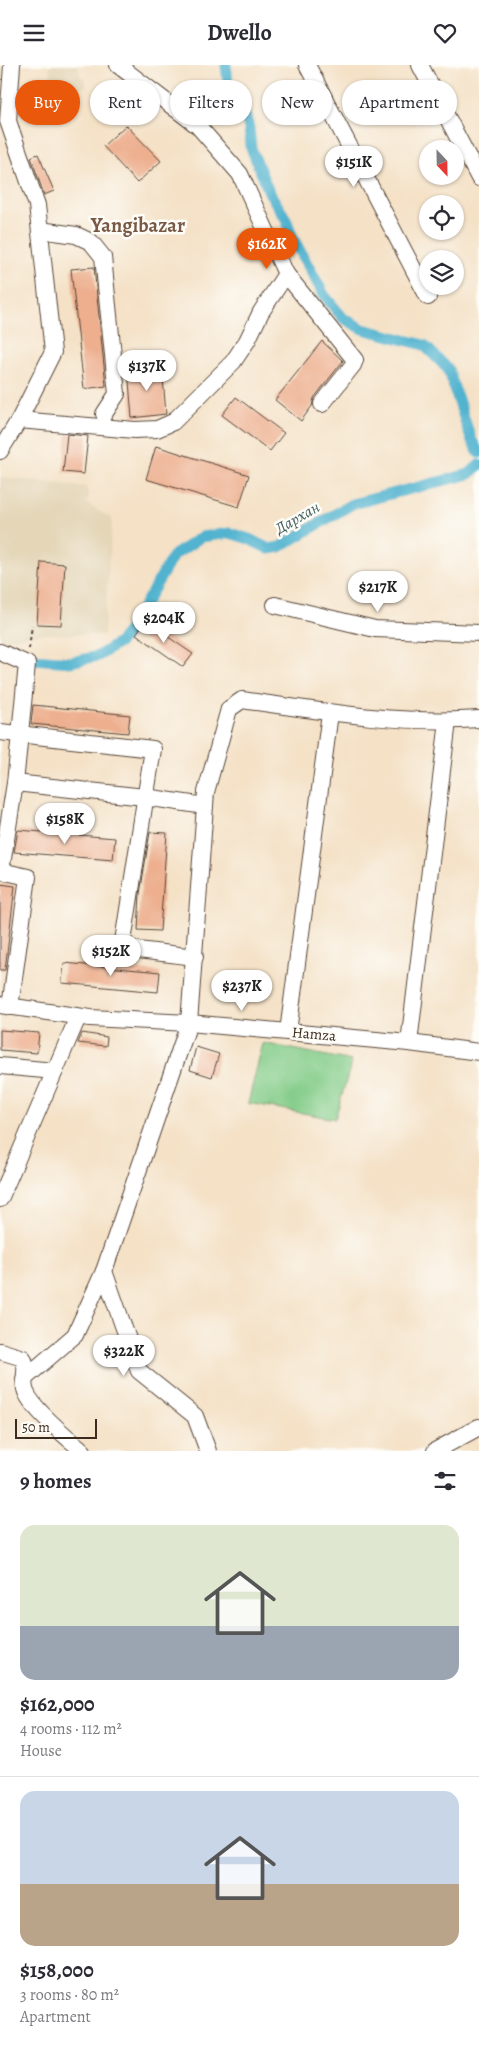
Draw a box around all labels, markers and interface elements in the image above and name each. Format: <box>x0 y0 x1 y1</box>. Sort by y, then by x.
text: Dwello <box>207 18 272 48</box>
icon: menu <box>20 19 48 47</box>
icon: heart <box>431 19 459 47</box>
chip: Buy <box>15 80 80 125</box>
chip: Rent <box>90 80 160 125</box>
chip: Filters <box>170 80 252 125</box>
chip: New <box>262 80 332 125</box>
chip: Apartment <box>342 80 457 125</box>
north arrow <box>419 140 464 185</box>
map controls <box>419 140 464 295</box>
pin: $151K <box>319 145 389 188</box>
text: $151K <box>336 151 372 173</box>
button: locate <box>419 195 464 240</box>
district label: Yangibazar <box>90 212 185 239</box>
pin: $162K <box>232 227 302 270</box>
text: $162K <box>248 233 286 255</box>
button: layers <box>419 250 464 295</box>
pin: $137K <box>112 349 182 392</box>
text: $137K <box>128 355 166 377</box>
water label: Дархан <box>270 496 324 540</box>
pin: $217K <box>343 571 413 613</box>
text: $217K <box>359 576 397 598</box>
pin: $204K <box>129 601 199 644</box>
text: $204K <box>143 607 185 629</box>
pin: $158K <box>30 803 100 845</box>
text: $158K <box>46 808 84 830</box>
pin: $152K <box>76 935 146 977</box>
text: $152K <box>92 940 130 962</box>
pin: $237K <box>207 969 277 1012</box>
text: $237K <box>222 975 262 997</box>
street label: Hamza <box>291 1022 337 1046</box>
pin: $322K <box>89 1335 159 1377</box>
text: $322K <box>104 1340 144 1362</box>
scale bar <box>15 1416 98 1439</box>
text: 50 m <box>22 1418 50 1437</box>
text: 9 homes <box>20 1467 91 1495</box>
icon: filters <box>431 1467 459 1495</box>
icon: home <box>195 1558 285 1648</box>
text: $162,000 <box>20 1690 95 1718</box>
text: 4 rooms · 112 m² <box>20 1718 122 1740</box>
text: House <box>20 1740 62 1762</box>
icon: home <box>195 1823 285 1913</box>
text: $158,000 <box>20 1956 94 1984</box>
text: 3 rooms · 80 m² <box>20 1984 119 2006</box>
text: Apartment <box>20 2006 91 2028</box>

